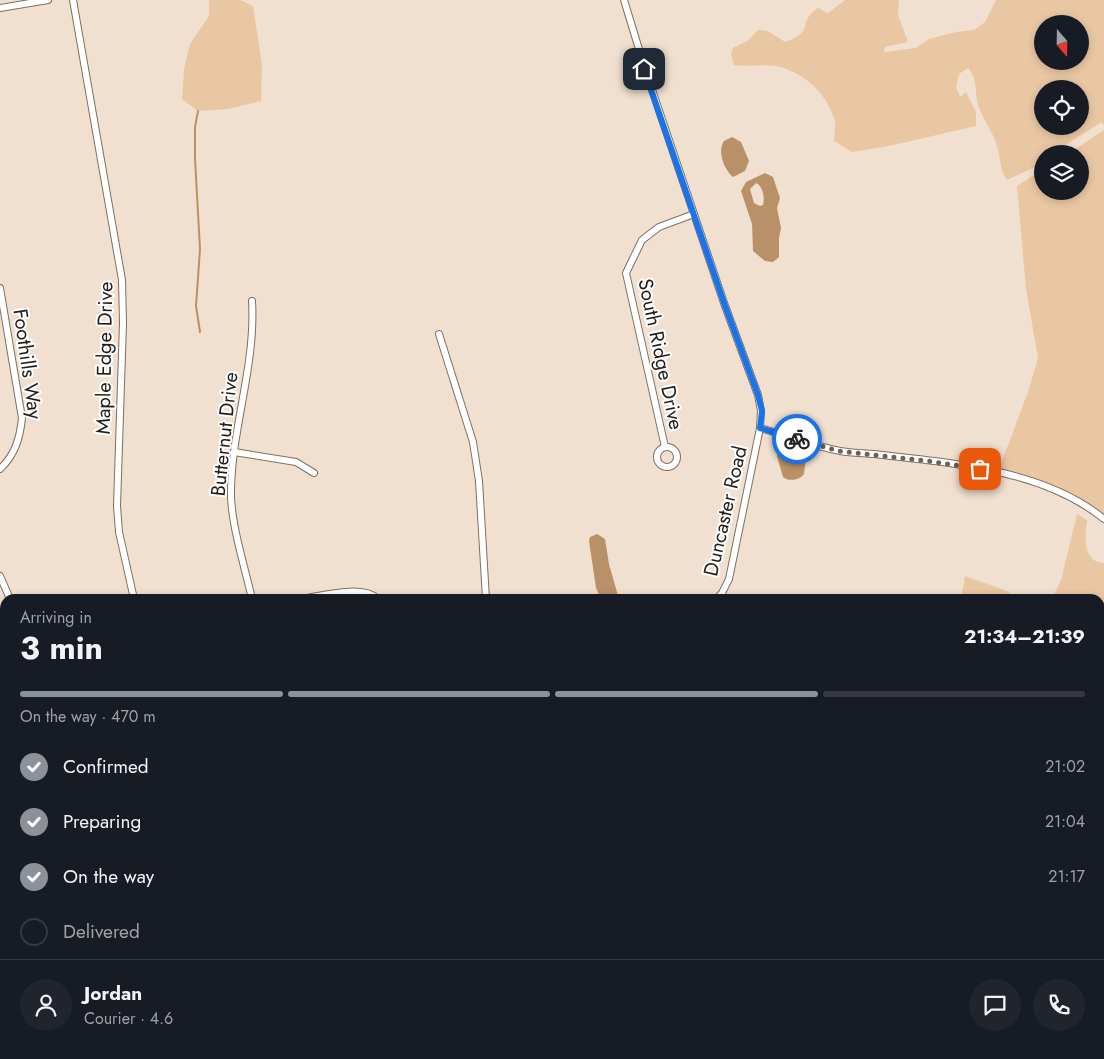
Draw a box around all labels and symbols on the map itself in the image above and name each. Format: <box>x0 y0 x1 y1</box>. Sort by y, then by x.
north arrow <box>1034 15 1089 70</box>
pin <box>623 48 665 90</box>
street label: South Ridge Drive <box>630 276 691 432</box>
street label: Maple Edge Drive <box>89 281 120 435</box>
street label: Foothills Way <box>5 307 50 421</box>
street label: Butternut Drive <box>204 371 245 498</box>
courier <box>772 414 822 464</box>
street label: Duncaster Road <box>696 443 755 579</box>
pin <box>959 448 1001 490</box>

